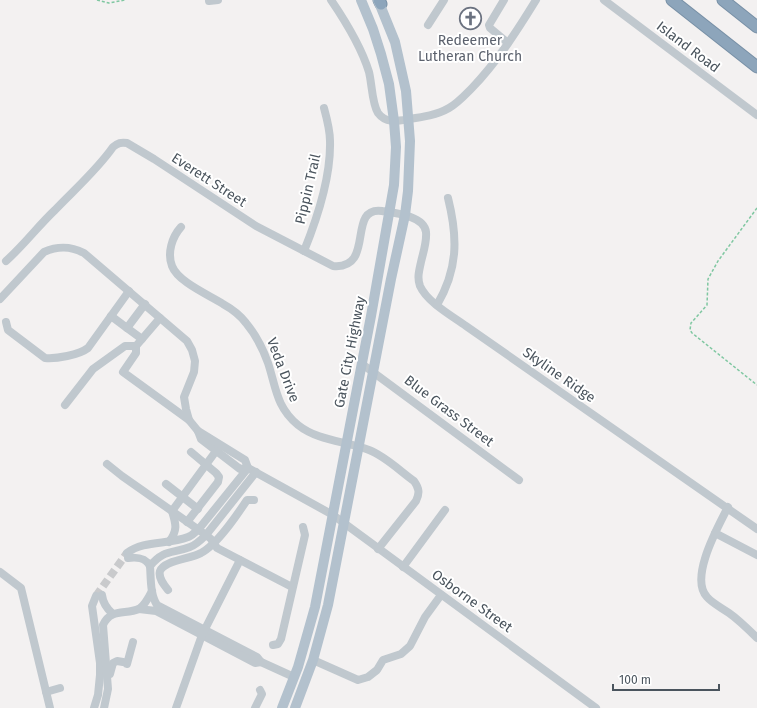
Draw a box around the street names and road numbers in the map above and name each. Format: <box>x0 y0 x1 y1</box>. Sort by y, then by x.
street label: Island Road <box>653 18 723 76</box>
street label: Everett Street <box>168 149 251 211</box>
street label: Pippin Trail <box>292 152 324 226</box>
street label: Gate City Highway <box>331 295 369 409</box>
street label: Veda Drive <box>263 335 303 405</box>
street label: Skyline Ridge <box>519 344 599 406</box>
street label: Blue Grass Street <box>401 372 498 451</box>
street label: Osborne Street <box>428 566 516 637</box>

